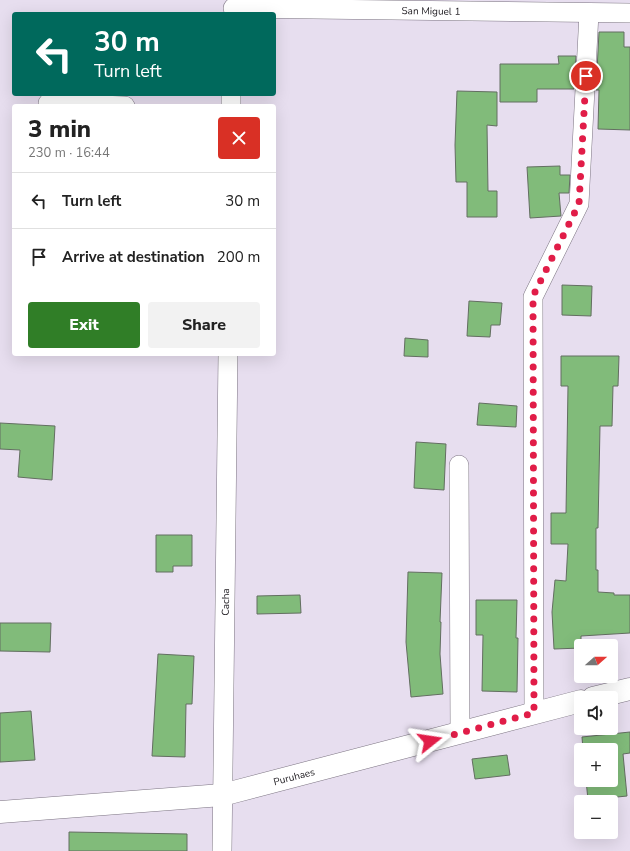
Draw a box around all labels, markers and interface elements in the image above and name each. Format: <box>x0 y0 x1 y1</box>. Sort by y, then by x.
street label: San Miguel 1 <box>401 4 461 19</box>
text: 30 m <box>94 23 160 61</box>
icon: left <box>28 28 80 80</box>
text: Turn left <box>94 59 162 83</box>
pin <box>569 59 603 93</box>
icon: arrive <box>575 65 597 87</box>
text: 3 min <box>28 113 91 145</box>
button: close <box>218 117 260 159</box>
text: 230 m · 16:44 <box>28 144 110 162</box>
icon: left <box>28 190 50 212</box>
text: Turn left <box>62 191 121 211</box>
text: 30 m <box>225 191 260 211</box>
icon: arrive <box>28 246 50 268</box>
text: Arrive at destination <box>62 247 205 267</box>
text: 200 m <box>217 247 260 267</box>
button: Exit <box>28 302 140 348</box>
button: Share <box>148 302 260 348</box>
street label: Cacha <box>219 588 233 616</box>
north arrow <box>574 639 618 683</box>
map controls <box>574 639 618 839</box>
button: sound <box>574 691 618 735</box>
position arrow <box>409 720 451 762</box>
button: + <box>574 743 618 787</box>
street label: Puruhaes <box>272 765 317 789</box>
button: − <box>574 795 618 839</box>

